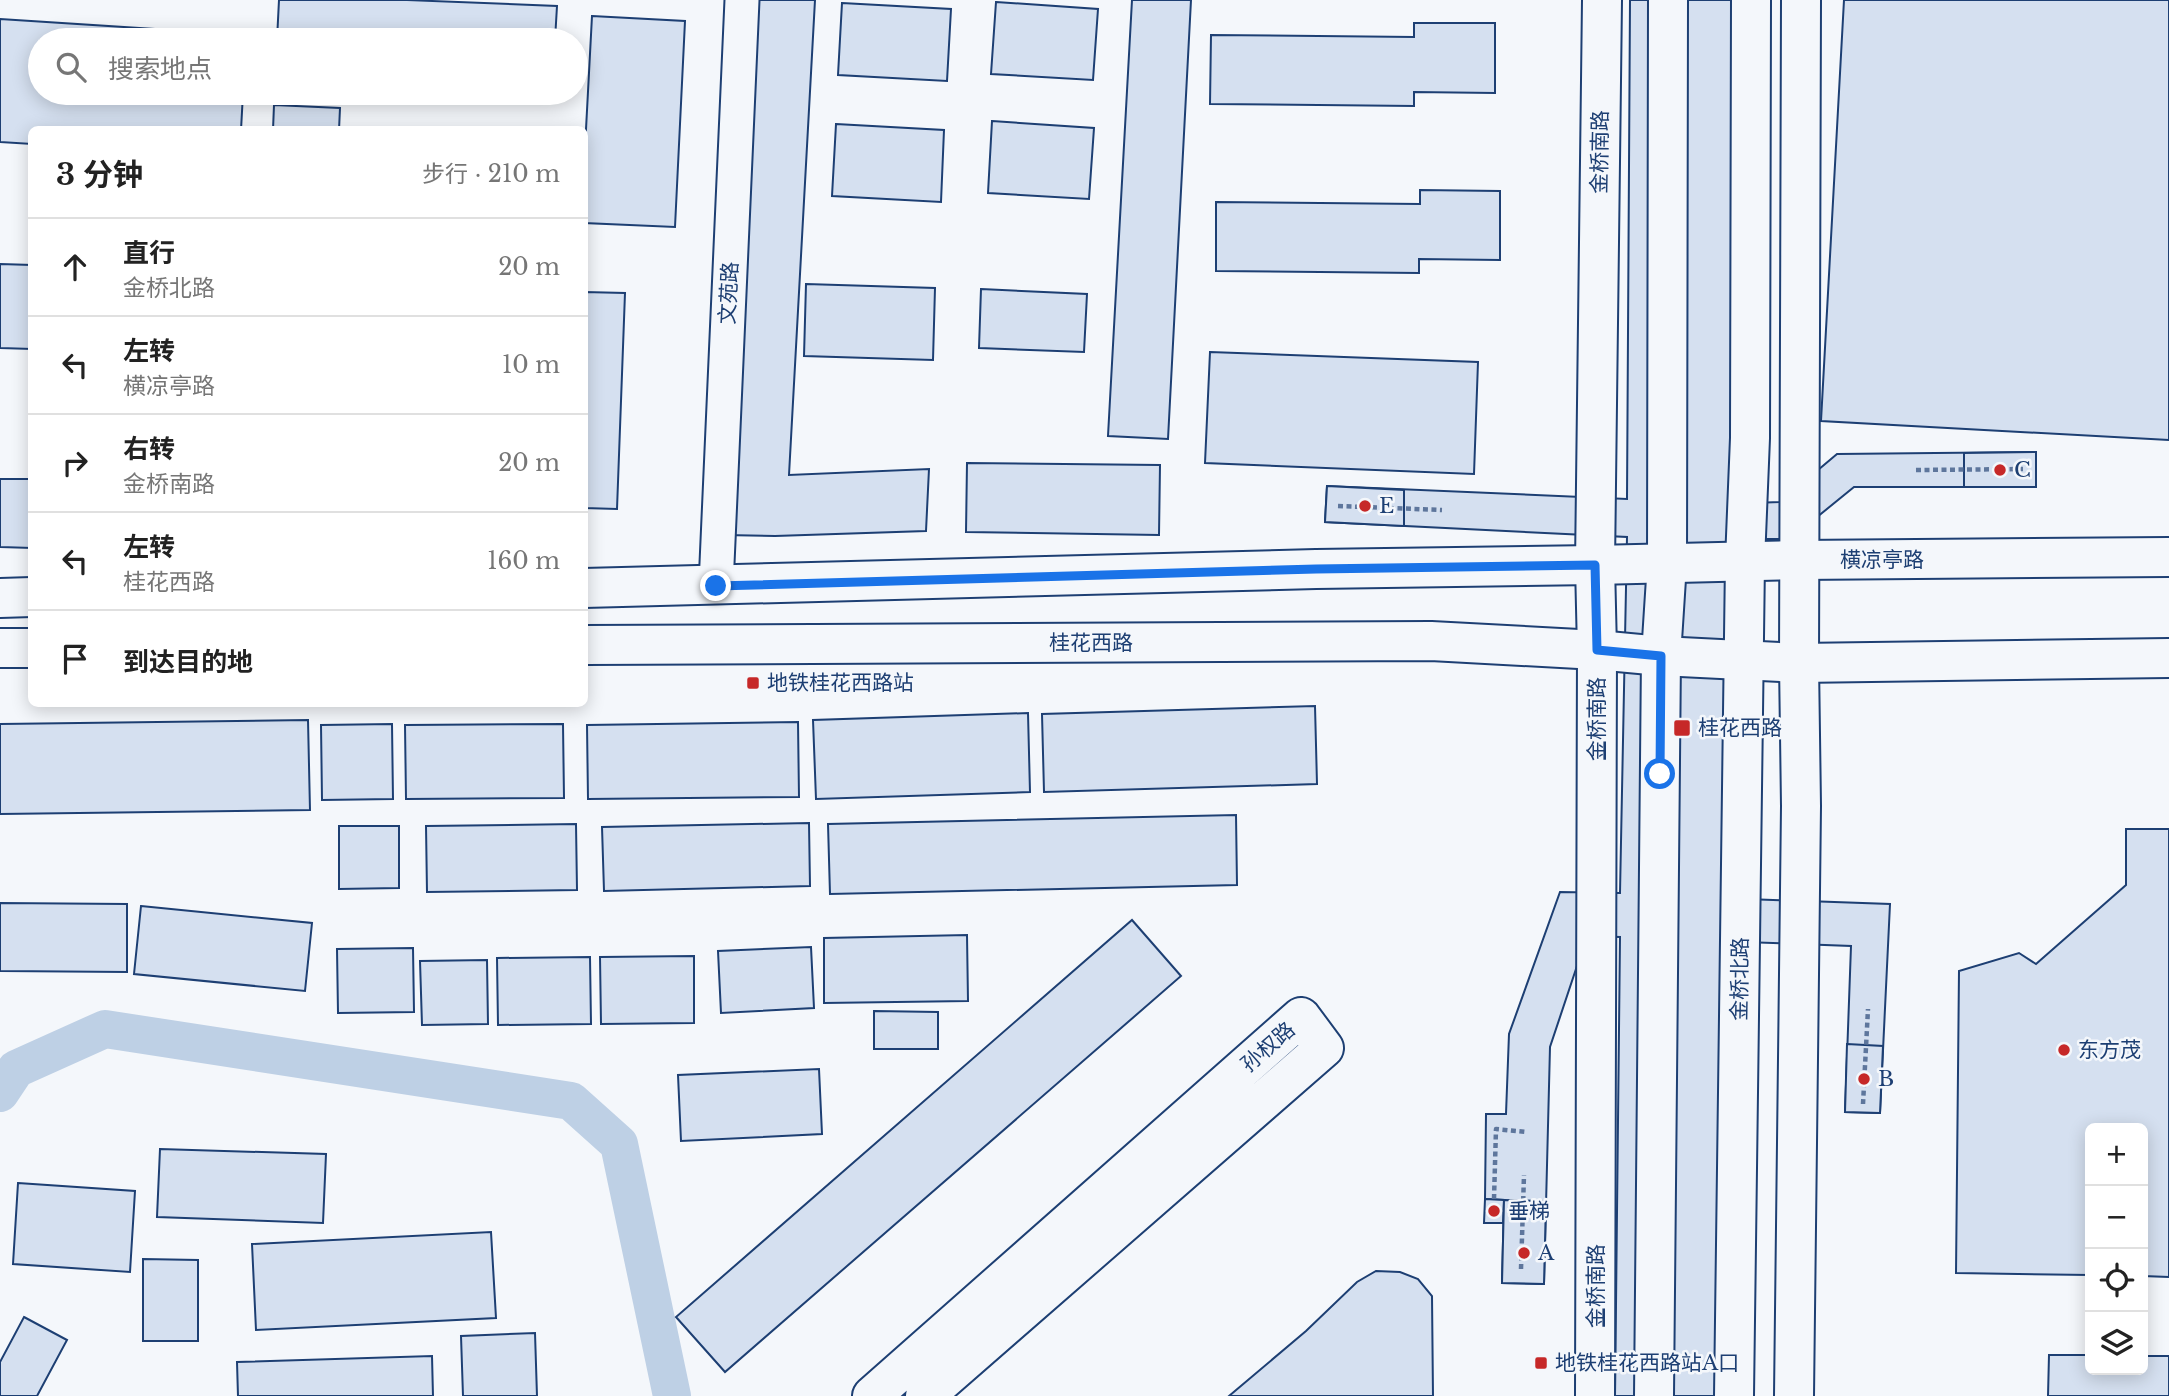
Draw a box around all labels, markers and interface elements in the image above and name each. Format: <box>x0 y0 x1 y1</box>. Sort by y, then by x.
search box <box>28 28 588 105</box>
icon: search <box>52 48 90 86</box>
text: 搜索地点 <box>108 53 212 85</box>
street label: 金桥南路 <box>1586 110 1614 194</box>
text: 3 分钟 <box>56 156 143 193</box>
text: 步行 · 210 m <box>422 160 560 188</box>
text: 直行 <box>123 237 175 269</box>
icon: ahead <box>56 248 94 286</box>
text: 20 m <box>498 253 560 281</box>
street label: 文苑路 <box>714 261 744 325</box>
text: 金桥北路 <box>123 274 215 302</box>
text: 左转 <box>123 335 175 367</box>
icon: left <box>56 346 94 384</box>
text: 10 m <box>502 351 560 379</box>
text: 横凉亭路 <box>123 372 215 400</box>
text: 右转 <box>123 433 175 465</box>
icon: right <box>56 444 94 482</box>
text: 20 m <box>498 449 560 477</box>
place label: C <box>2014 457 2031 483</box>
marker: C <box>1992 462 2008 478</box>
text: 金桥南路 <box>123 470 215 498</box>
place label: E <box>1379 493 1394 519</box>
marker: E <box>1357 498 1373 514</box>
text: 左转 <box>123 531 175 563</box>
icon: left <box>56 542 94 580</box>
text: 160 m <box>487 547 560 575</box>
street label: 横凉亭路 <box>1840 547 1924 573</box>
text: 桂花西路 <box>123 568 215 596</box>
route end <box>700 570 731 601</box>
street label: 桂花西路 <box>1049 630 1133 656</box>
icon: arrive <box>56 640 94 678</box>
text: 到达目的地 <box>123 646 253 678</box>
place label: 地铁桂花西路站 <box>767 670 914 696</box>
marker: 地铁桂花西路站 <box>745 675 761 691</box>
street label: 金桥南路 <box>1584 677 1610 761</box>
place label: 桂花西路 <box>1698 715 1782 741</box>
marker: 桂花西路 <box>1672 718 1692 738</box>
route start <box>1644 758 1675 789</box>
street label: 金桥北路 <box>1726 937 1754 1021</box>
street label: 孙权路 <box>1236 1017 1300 1077</box>
place label: 东方茂 <box>2078 1037 2141 1063</box>
marker: 东方茂 <box>2056 1042 2072 1058</box>
place label: B <box>1878 1066 1894 1092</box>
marker: B <box>1856 1071 1872 1087</box>
map controls <box>2085 1123 2148 1375</box>
button: + <box>2085 1123 2148 1186</box>
button: − <box>2085 1186 2148 1249</box>
place label: 垂梯 <box>1508 1198 1550 1224</box>
marker: 垂梯 <box>1486 1203 1502 1219</box>
place label: A <box>1537 1240 1555 1266</box>
street label: 金桥南路 <box>1583 1244 1609 1328</box>
marker: A <box>1516 1245 1532 1261</box>
button: locate <box>2085 1249 2148 1312</box>
button: layers <box>2085 1312 2148 1375</box>
place label: 地铁桂花西路站A口 <box>1555 1350 1739 1376</box>
marker: 地铁桂花西路站A口 <box>1533 1355 1549 1371</box>

